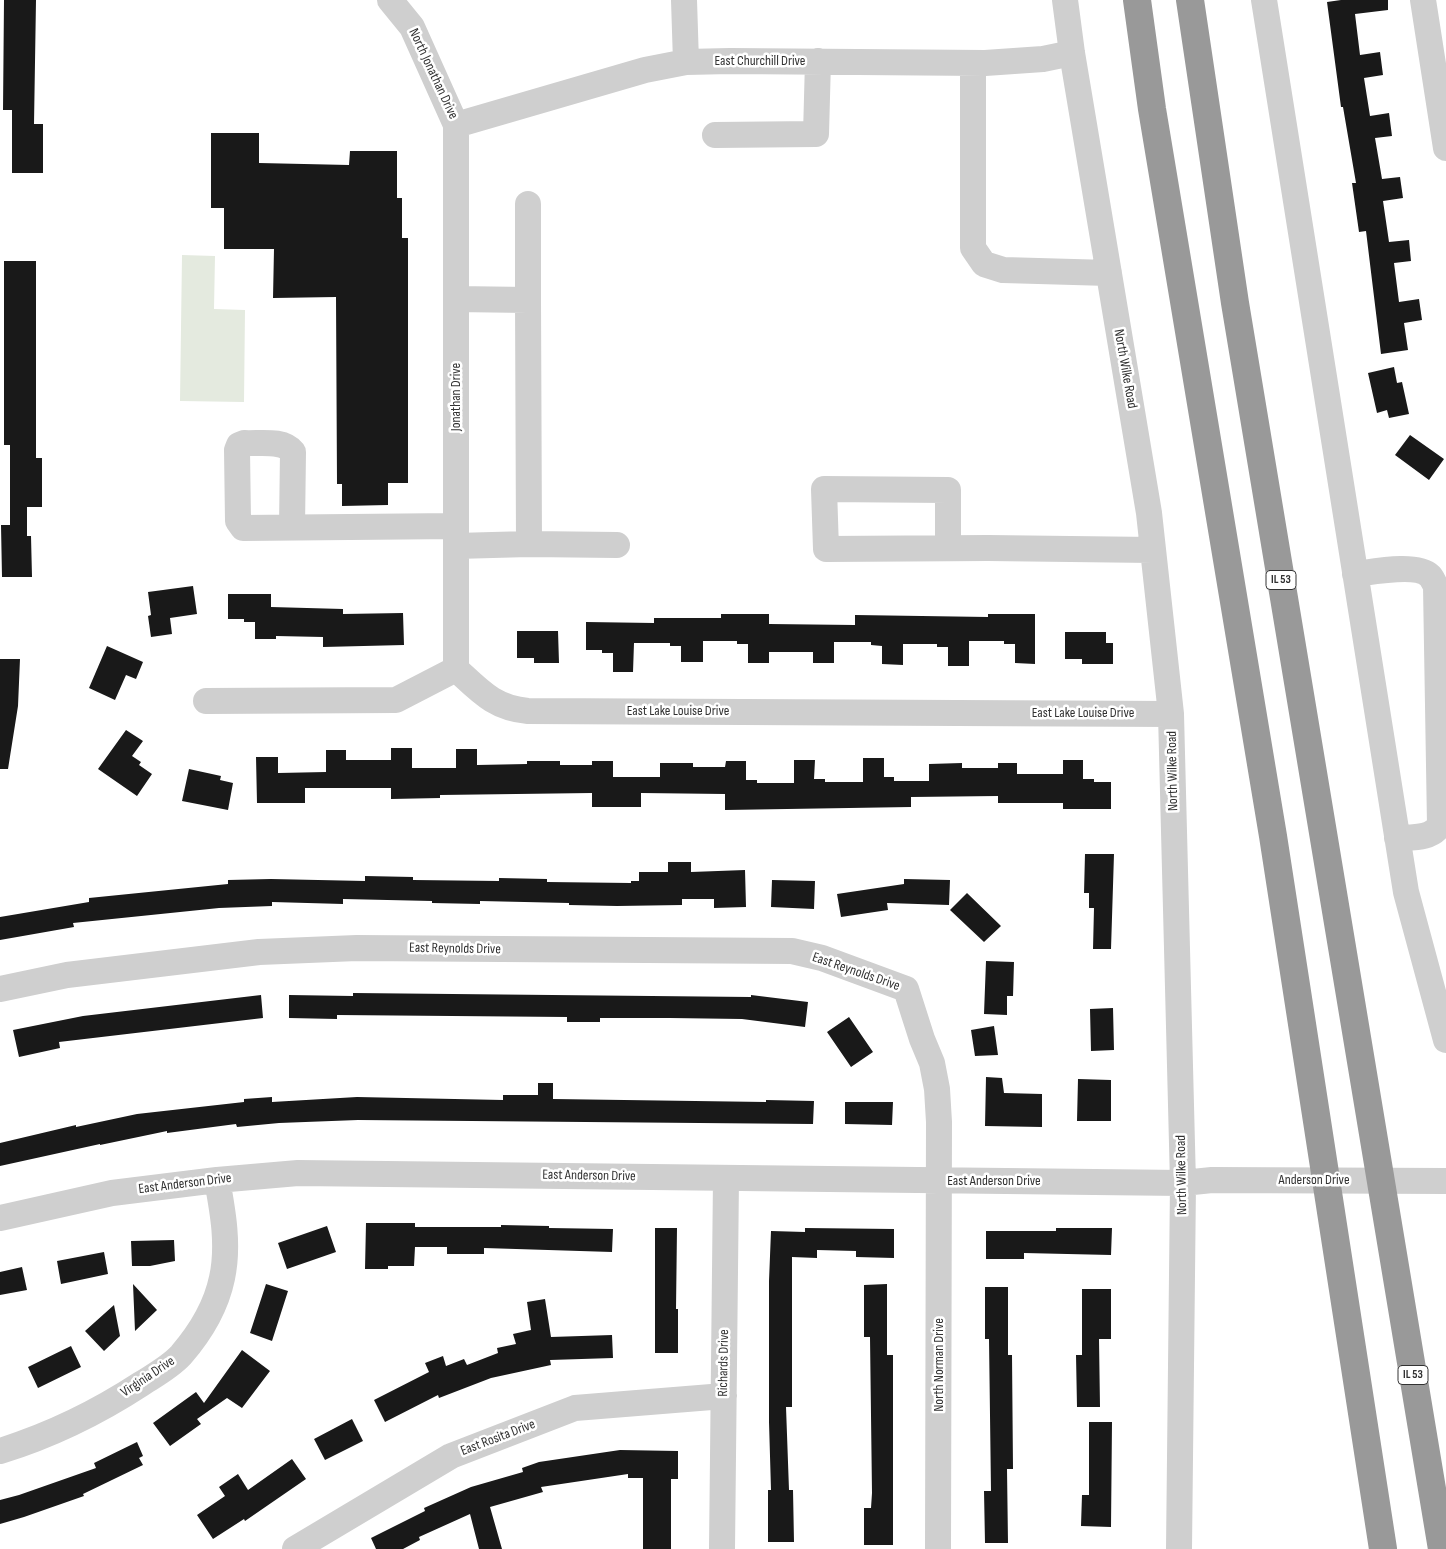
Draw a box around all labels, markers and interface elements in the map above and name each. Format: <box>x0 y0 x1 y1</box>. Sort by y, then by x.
street label: North Jonathan Drive <box>405 26 461 122</box>
street label: East Churchill Drive <box>715 53 805 69</box>
street label: North Wilke Road <box>1110 328 1140 410</box>
street label: Jonathan Drive <box>448 363 464 431</box>
road number: IL 53 <box>1266 570 1296 590</box>
street label: East Lake Louise Drive <box>627 703 729 719</box>
street label: East Lake Louise Drive <box>1032 705 1134 721</box>
street label: North Wilke Road <box>1164 731 1182 811</box>
street label: East Reynolds Drive <box>409 940 501 958</box>
street label: East Reynolds Drive <box>810 949 902 995</box>
street label: North Wilke Road <box>1173 1135 1191 1215</box>
street label: East Anderson Drive <box>542 1167 636 1185</box>
street label: East Anderson Drive <box>138 1170 232 1198</box>
street label: Anderson Drive <box>1278 1172 1350 1188</box>
street label: East Anderson Drive <box>947 1173 1041 1189</box>
street label: North Norman Drive <box>931 1318 947 1412</box>
street label: Richards Drive <box>715 1329 733 1397</box>
street label: Virginia Drive <box>118 1353 178 1401</box>
road number: IL 53 <box>1398 1366 1428 1384</box>
street label: East Rosita Drive <box>458 1416 538 1460</box>

